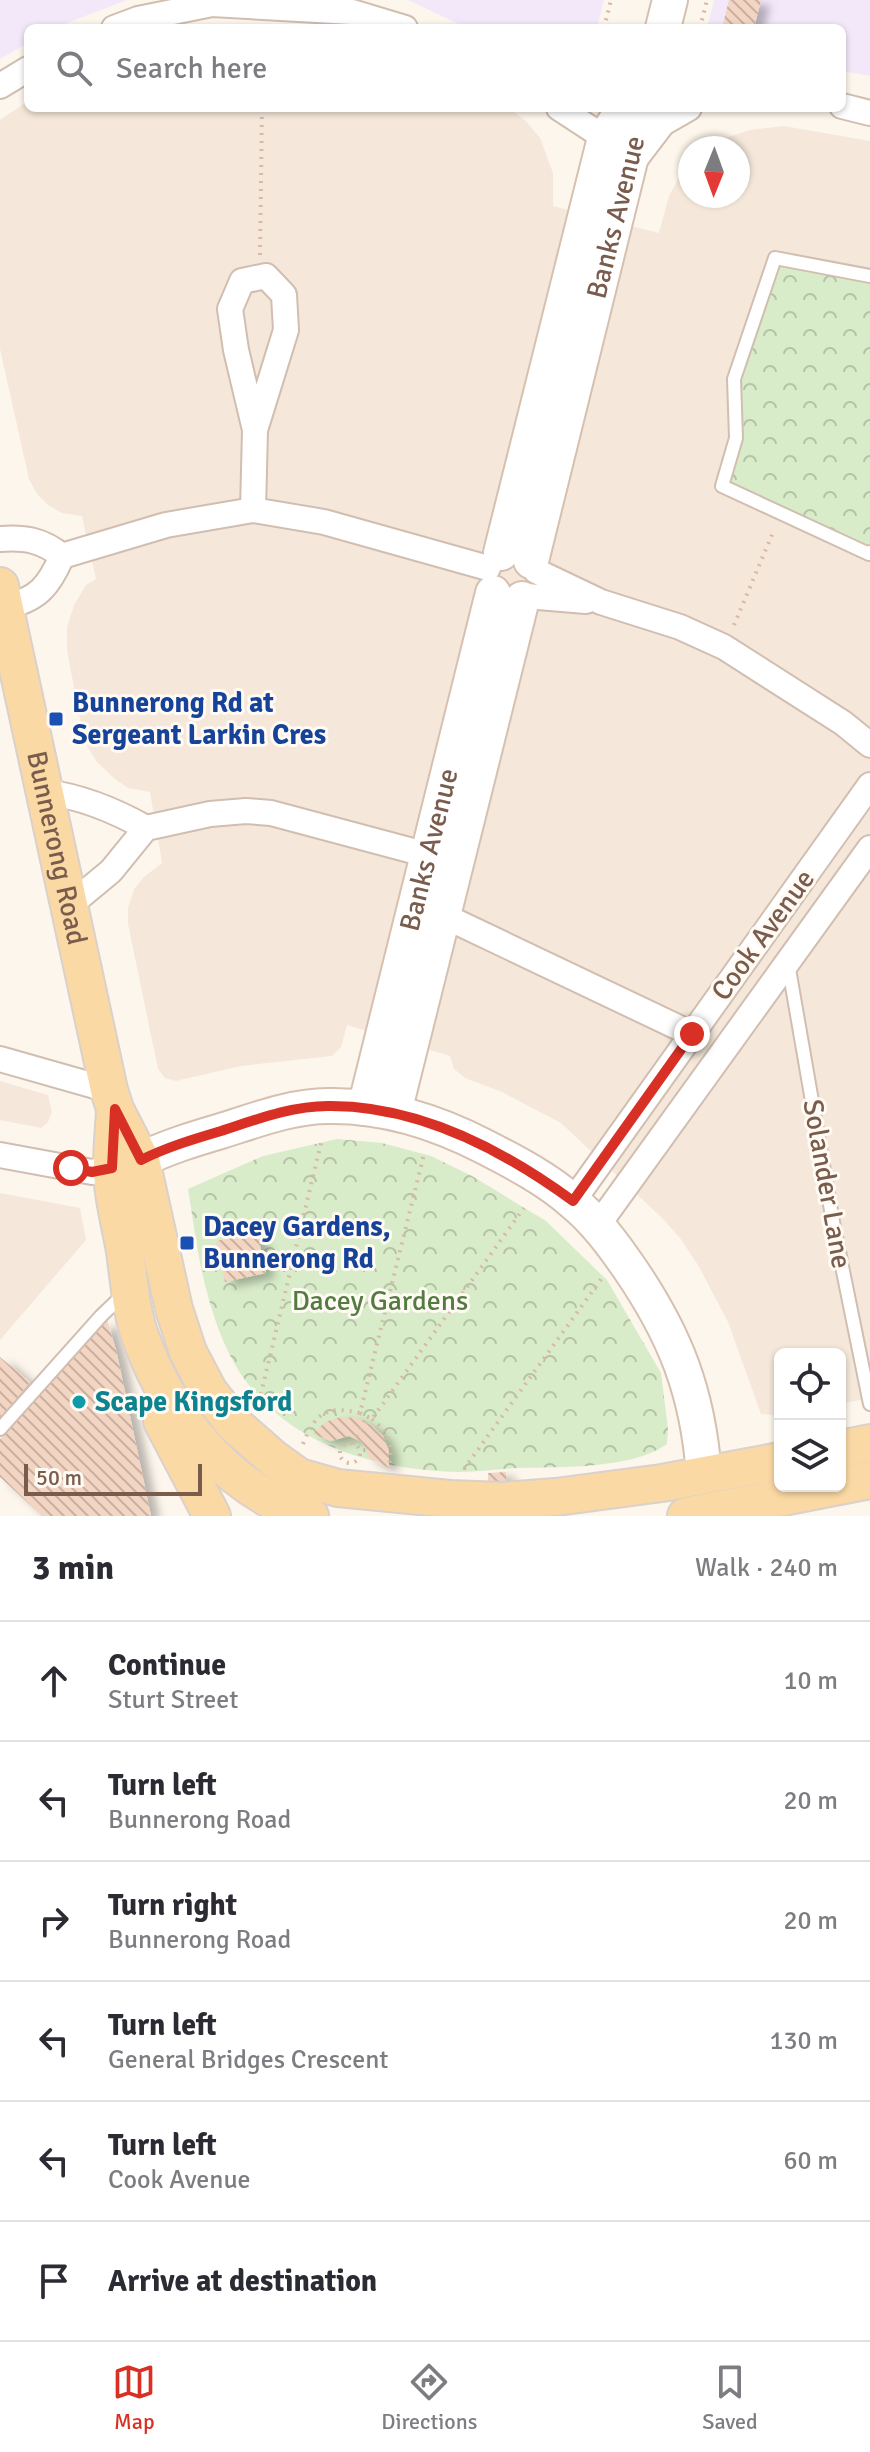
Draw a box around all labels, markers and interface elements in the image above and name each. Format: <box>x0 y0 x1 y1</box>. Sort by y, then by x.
search box <box>24 24 846 112</box>
icon: search <box>52 46 96 90</box>
text: Search here <box>116 50 267 87</box>
street label: Banks Avenue <box>579 132 652 302</box>
north arrow <box>678 136 750 208</box>
place label: Bunnerong Rd at Sergeant Larkin Cres <box>72 686 326 752</box>
marker: Bunnerong Rd at Sergeant Larkin Cres <box>47 710 65 728</box>
street label: Bunnerong Road <box>19 748 94 948</box>
street label: Banks Avenue <box>393 765 466 935</box>
street label: Cook Avenue <box>704 863 822 1007</box>
route end <box>674 1016 710 1052</box>
street label: Solander Lane <box>795 1097 859 1271</box>
route start <box>53 1150 89 1186</box>
place label: Dacey Gardens, Bunnerong Rd <box>203 1210 391 1276</box>
marker: Dacey Gardens, Bunnerong Rd <box>178 1234 196 1252</box>
park label: Dacey Gardens <box>292 1284 468 1318</box>
map controls <box>774 1348 846 1492</box>
button: locate <box>774 1348 846 1420</box>
place label: Scape Kingsford <box>95 1385 292 1419</box>
marker: Scape Kingsford <box>70 1393 88 1411</box>
button: layers <box>774 1420 846 1492</box>
scale bar <box>24 1460 202 1496</box>
text: 50 m <box>36 1464 82 1491</box>
text: 3 min <box>32 1547 114 1589</box>
text: Walk · 240 m <box>695 1552 838 1584</box>
text: Continue <box>108 1647 226 1684</box>
icon: ahead <box>32 1659 76 1703</box>
text: 10 m <box>783 1665 838 1697</box>
text: Sturt Street <box>108 1684 238 1716</box>
text: Turn left <box>108 1767 217 1804</box>
icon: left <box>32 1779 76 1823</box>
text: 20 m <box>783 1785 838 1817</box>
text: Bunnerong Road <box>108 1804 291 1836</box>
text: Turn right <box>108 1887 237 1924</box>
icon: right <box>32 1899 76 1943</box>
text: 20 m <box>783 1905 838 1937</box>
text: Bunnerong Road <box>108 1924 291 1956</box>
text: Turn left <box>108 2007 217 2044</box>
icon: left <box>32 2019 76 2063</box>
text: 130 m <box>769 2025 838 2057</box>
text: General Bridges Crescent <box>108 2044 388 2076</box>
text: Turn left <box>108 2127 217 2164</box>
icon: left <box>32 2139 76 2183</box>
text: 60 m <box>783 2145 838 2177</box>
text: Cook Avenue <box>108 2164 251 2196</box>
icon: arrive <box>32 2259 76 2303</box>
text: Arrive at destination <box>108 2263 377 2300</box>
tab: Map <box>112 2360 156 2435</box>
tab: Directions <box>381 2360 477 2435</box>
tab: Saved <box>702 2360 758 2435</box>

